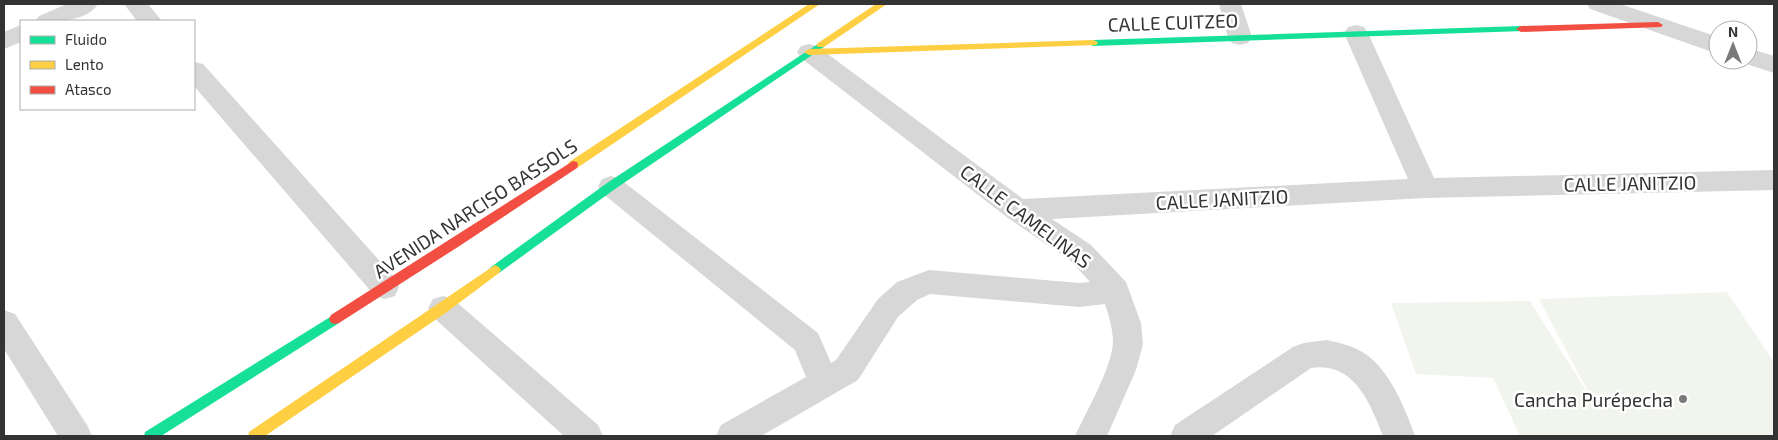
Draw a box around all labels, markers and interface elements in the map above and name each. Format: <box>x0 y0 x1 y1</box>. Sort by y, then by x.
street label: CALLE CUITZEO <box>1107 8 1239 36</box>
legend <box>20 20 195 110</box>
north arrow <box>1708 20 1758 70</box>
text: N <box>1728 23 1738 40</box>
text: Fluido <box>65 30 107 48</box>
text: Lento <box>65 55 104 73</box>
text: Atasco <box>65 80 111 98</box>
street label: AVENIDA NARCISO BASSOLS <box>369 133 581 283</box>
street label: CALLE CAMELINAS <box>956 159 1096 273</box>
street label: CALLE JANITZIO <box>1563 170 1697 196</box>
street label: CALLE JANITZIO <box>1155 184 1289 214</box>
place label: Cancha Purépecha <box>1514 388 1673 411</box>
marker: Cancha Purépecha <box>1677 393 1689 405</box>

